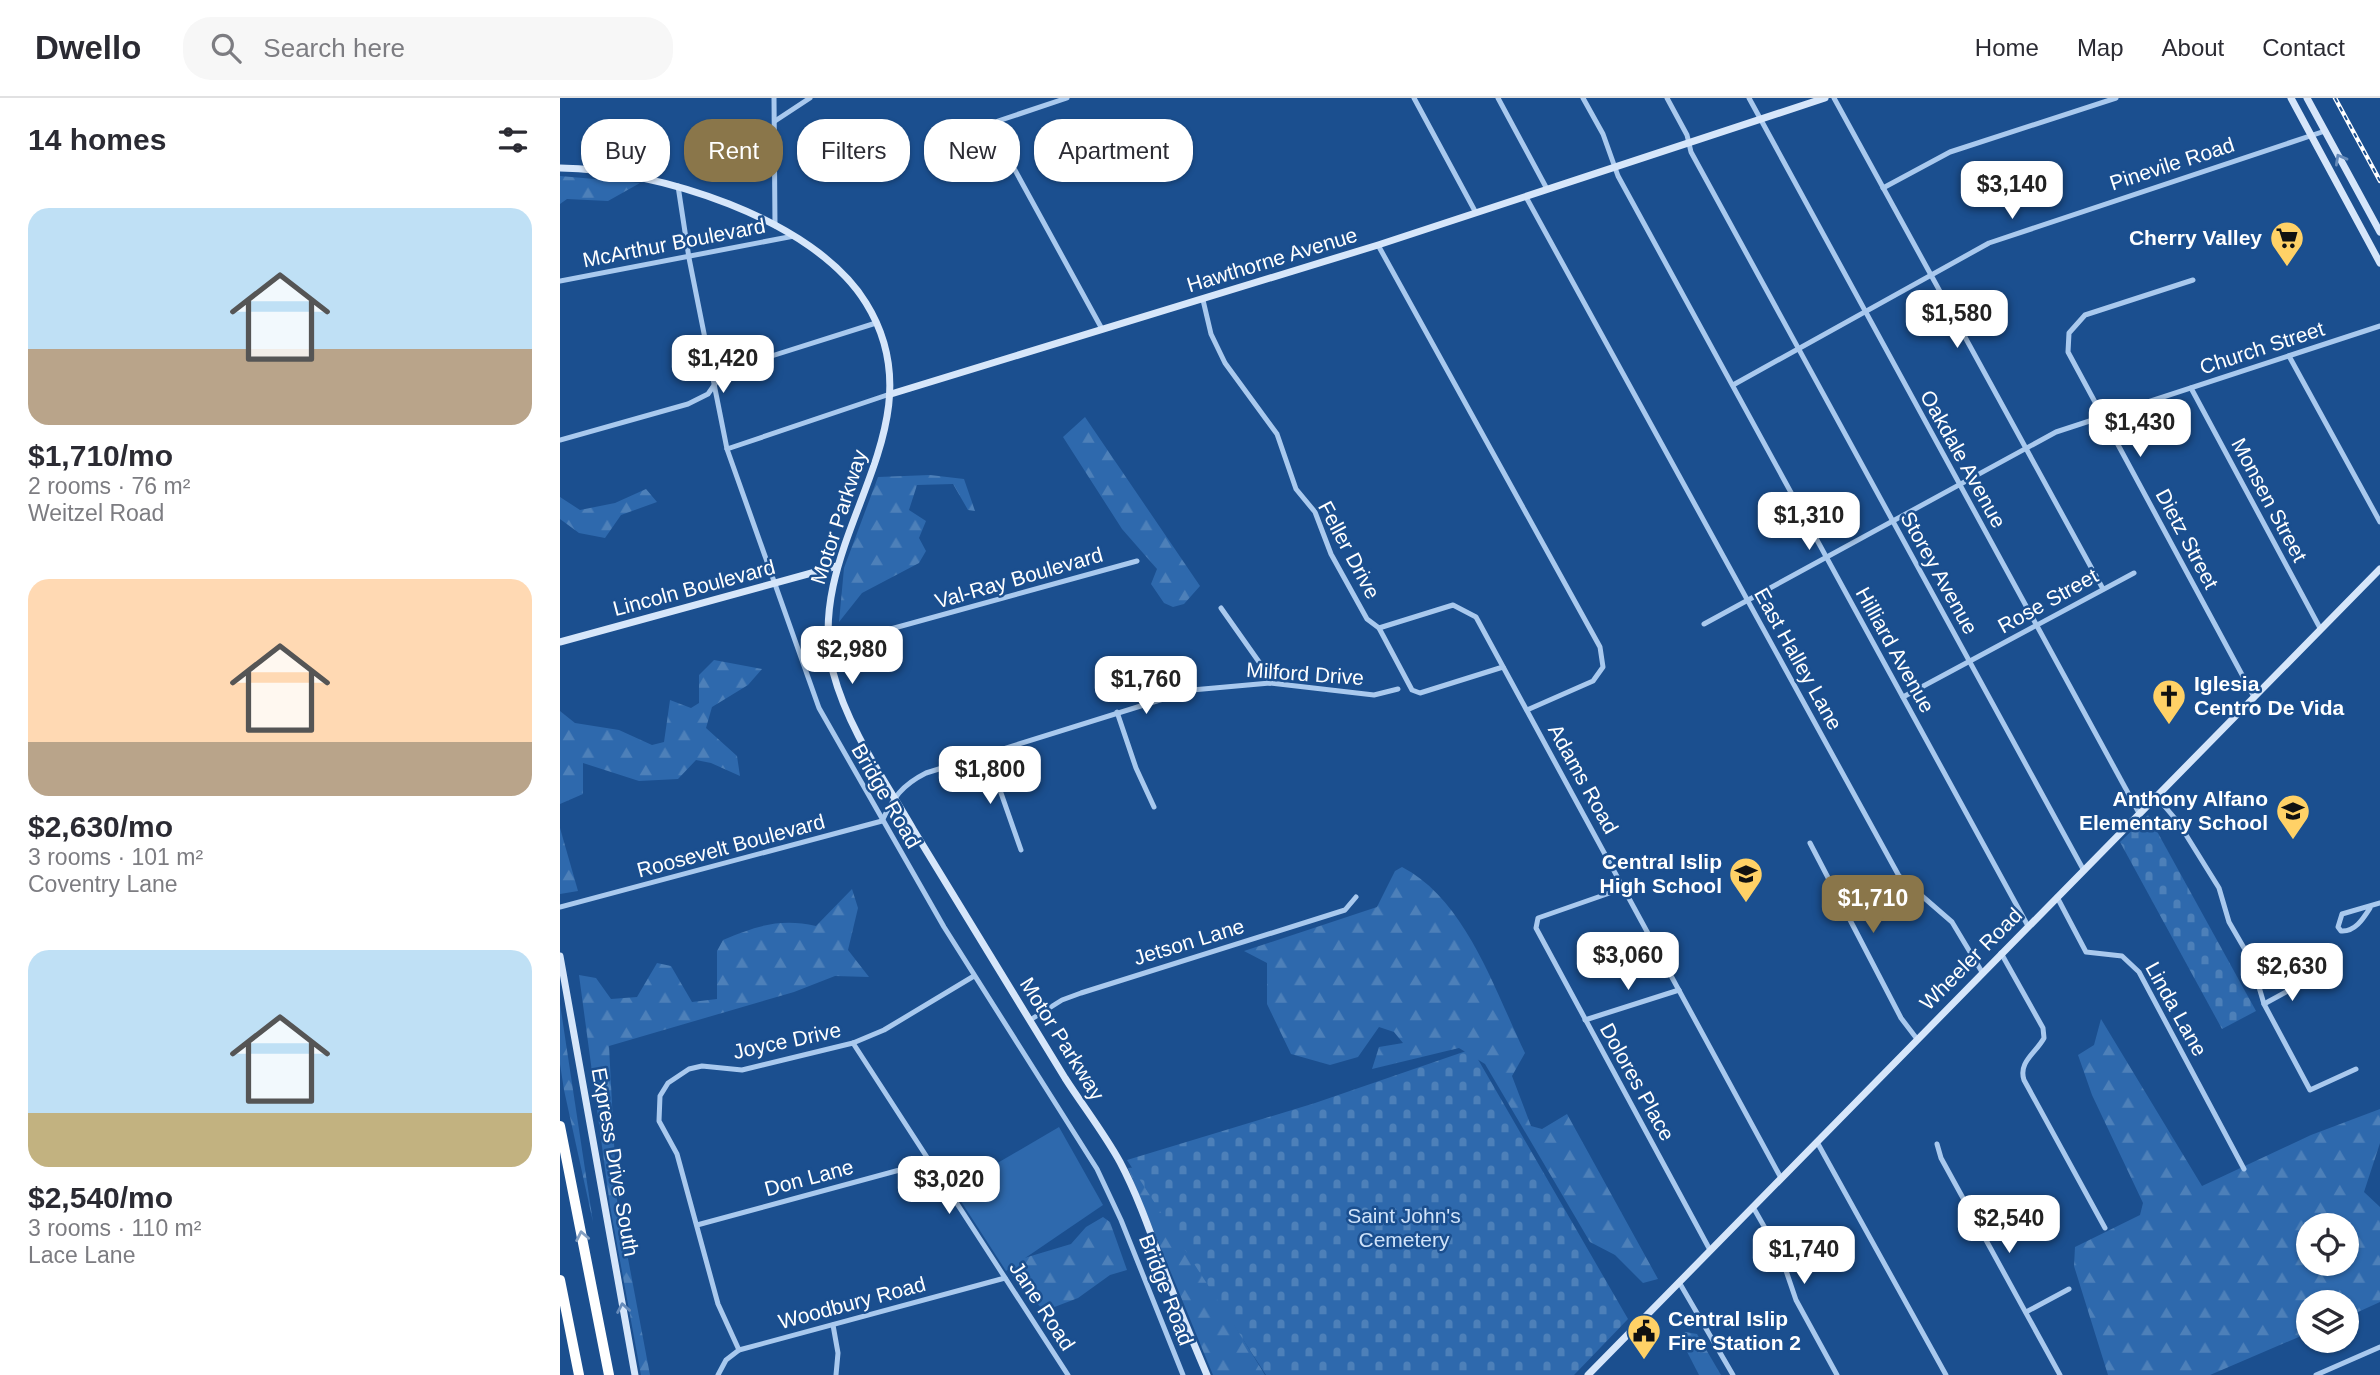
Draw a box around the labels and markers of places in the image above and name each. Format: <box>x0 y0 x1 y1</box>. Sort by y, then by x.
pin: $3,140 <box>1955 162 2069 221</box>
supermarket icon: Cherry Valley <box>2268 219 2306 268</box>
place label: Cherry Valley <box>2129 226 2262 249</box>
pin: $1,580 <box>1900 290 2014 350</box>
pin: $1,420 <box>666 336 780 395</box>
pin: $1,430 <box>2083 400 2197 459</box>
pin: $1,310 <box>1752 492 1866 552</box>
pin: $2,980 <box>795 626 909 686</box>
pin: $1,760 <box>1089 656 1203 716</box>
place label: Iglesia Centro De Vida <box>2194 672 2344 719</box>
church icon: Iglesia Centro De Vida <box>2150 677 2188 726</box>
pin: $1,800 <box>933 746 1047 806</box>
place label: Anthony Alfano Elementary School <box>2079 787 2268 834</box>
school or university icon: Anthony Alfano Elementary School <box>2274 792 2312 841</box>
place label: Central Islip High School <box>1600 850 1722 897</box>
school or university icon: Central Islip High School <box>1727 855 1765 904</box>
pin: $1,710 <box>1816 876 1930 935</box>
pin: $3,060 <box>1571 932 1685 992</box>
pin: $2,630 <box>2235 944 2349 1003</box>
pin: $3,020 <box>892 1156 1006 1216</box>
pin: $2,540 <box>1952 1196 2066 1255</box>
pin: $1,740 <box>1747 1226 1861 1286</box>
place label: Central Islip Fire Station 2 <box>1668 1307 1801 1354</box>
public building icon: Central Islip Fire Station 2 <box>1625 1312 1663 1361</box>

